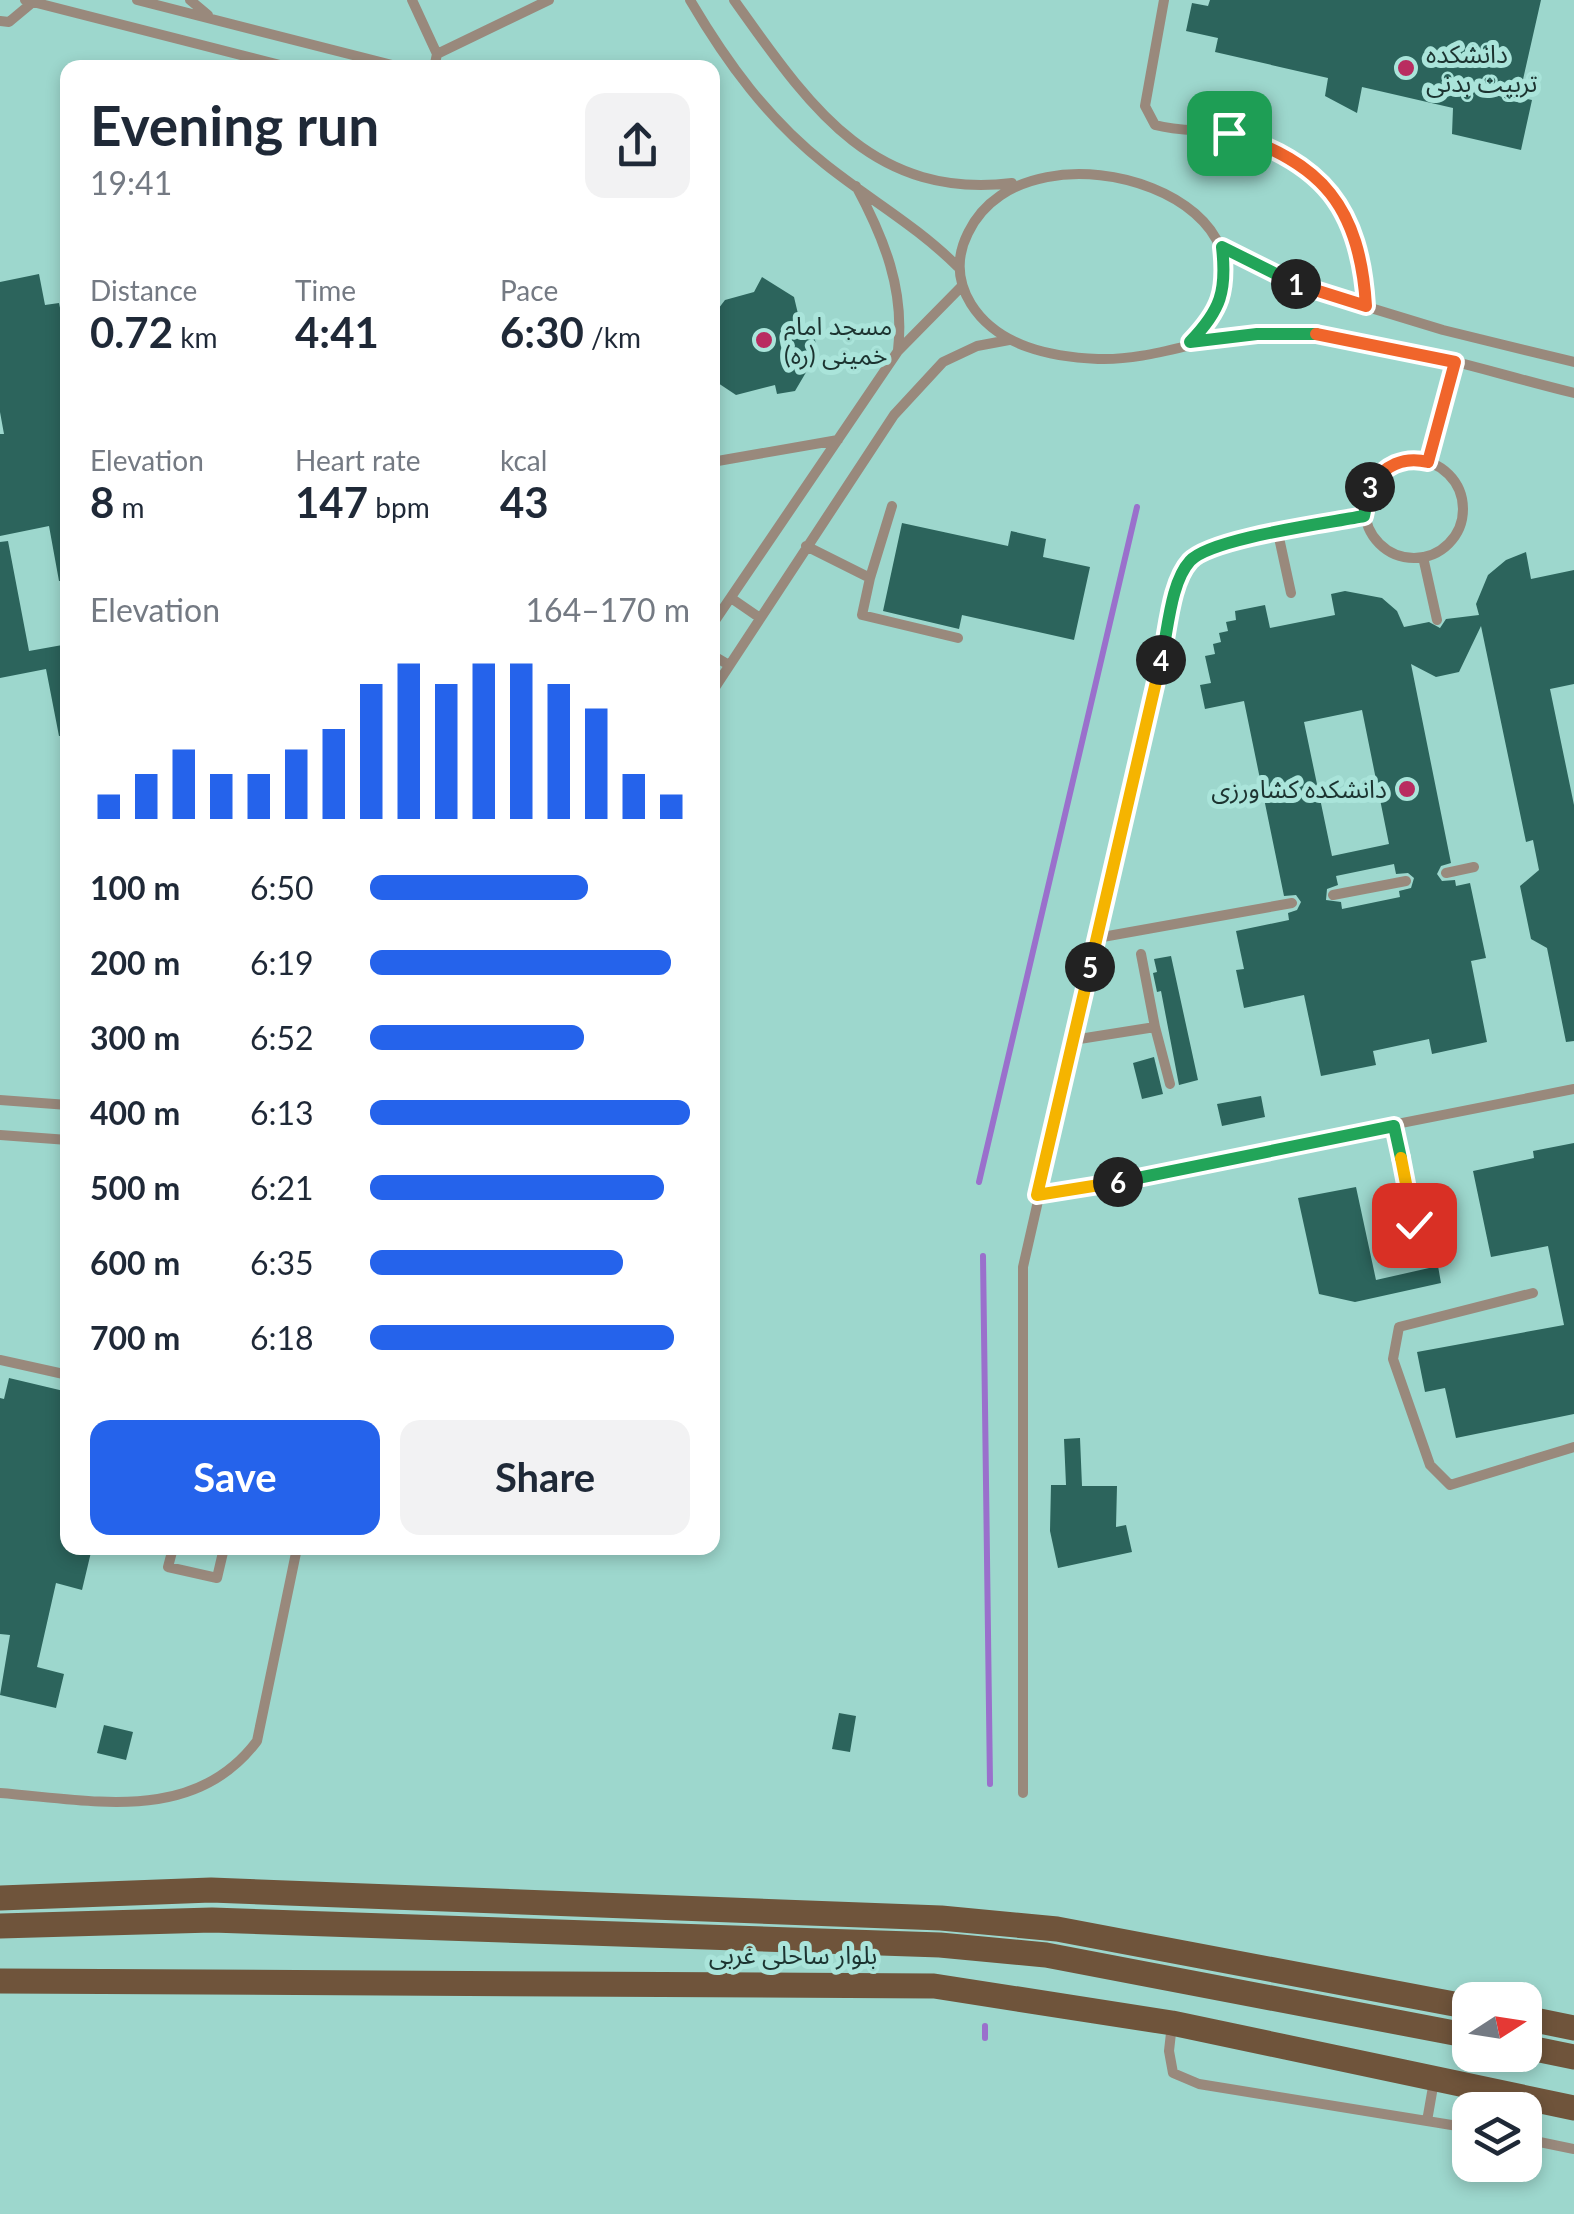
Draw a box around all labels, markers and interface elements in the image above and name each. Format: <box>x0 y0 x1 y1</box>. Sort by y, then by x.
place label: دانشکده تربیت بدنی <box>1426 38 1538 98</box>
marker: دانشکده تربیت بدنی <box>1395 57 1417 79</box>
pin <box>1187 91 1272 176</box>
text: Evening run <box>90 92 379 158</box>
button: share <box>585 93 690 198</box>
icon: arrive <box>1202 106 1257 161</box>
text: 19:41 <box>90 163 172 202</box>
pin: 1 <box>1271 259 1321 309</box>
text: 1 <box>1288 267 1304 301</box>
text: Distance <box>90 273 197 307</box>
text: Time <box>295 273 356 307</box>
text: Pace <box>500 273 558 307</box>
text: 0.72 <box>90 307 173 357</box>
text: 4:41 <box>295 307 379 357</box>
text: 6:30 <box>500 307 584 357</box>
place label: مسجد امام خمینی (ره) <box>784 310 892 370</box>
text: km <box>173 320 217 354</box>
text: /km <box>584 320 641 354</box>
marker: مسجد امام خمینی (ره) <box>753 329 775 351</box>
text: Elevation <box>90 443 204 477</box>
text: Heart rate <box>295 443 421 477</box>
text: kcal <box>500 443 547 477</box>
pin: 3 <box>1345 462 1395 512</box>
text: 3 <box>1362 470 1378 504</box>
text: 8 <box>90 477 114 527</box>
text: 147 <box>295 477 368 527</box>
text: 43 <box>500 477 549 527</box>
text: m <box>114 490 145 524</box>
text: bpm <box>368 490 430 524</box>
text: Elevation <box>90 590 220 629</box>
text: 164–170 m <box>526 590 690 629</box>
pin: 4 <box>1136 635 1186 685</box>
text: 4 <box>1153 643 1169 677</box>
place label: دانشکده کشاورزی <box>1211 773 1387 804</box>
marker: دانشکده کشاورزی <box>1396 778 1418 800</box>
text: 100 m <box>90 868 180 907</box>
text: 6:50 <box>250 868 314 907</box>
pin: 5 <box>1065 942 1115 992</box>
text: 200 m <box>90 943 180 982</box>
text: 6:19 <box>250 943 314 982</box>
text: 5 <box>1082 950 1098 984</box>
text: 300 m <box>90 1018 180 1057</box>
text: 6:52 <box>250 1018 314 1057</box>
text: 400 m <box>90 1093 180 1132</box>
text: 6:13 <box>250 1093 314 1132</box>
pin: 6 <box>1093 1157 1143 1207</box>
text: 6 <box>1110 1165 1126 1199</box>
text: 500 m <box>90 1168 180 1207</box>
text: 6:21 <box>250 1168 314 1207</box>
pin <box>1372 1183 1457 1268</box>
icon: check <box>1387 1198 1442 1253</box>
text: 600 m <box>90 1243 180 1282</box>
text: 6:35 <box>250 1243 314 1282</box>
text: 700 m <box>90 1318 180 1357</box>
text: 6:18 <box>250 1318 314 1357</box>
button: Save <box>90 1420 380 1535</box>
button: Share <box>400 1420 690 1535</box>
street label: بلوار ساحلی غربی <box>709 1939 877 1970</box>
north arrow <box>1452 1982 1542 2072</box>
map controls <box>1452 1982 1542 2182</box>
button: layers <box>1452 2092 1542 2182</box>

